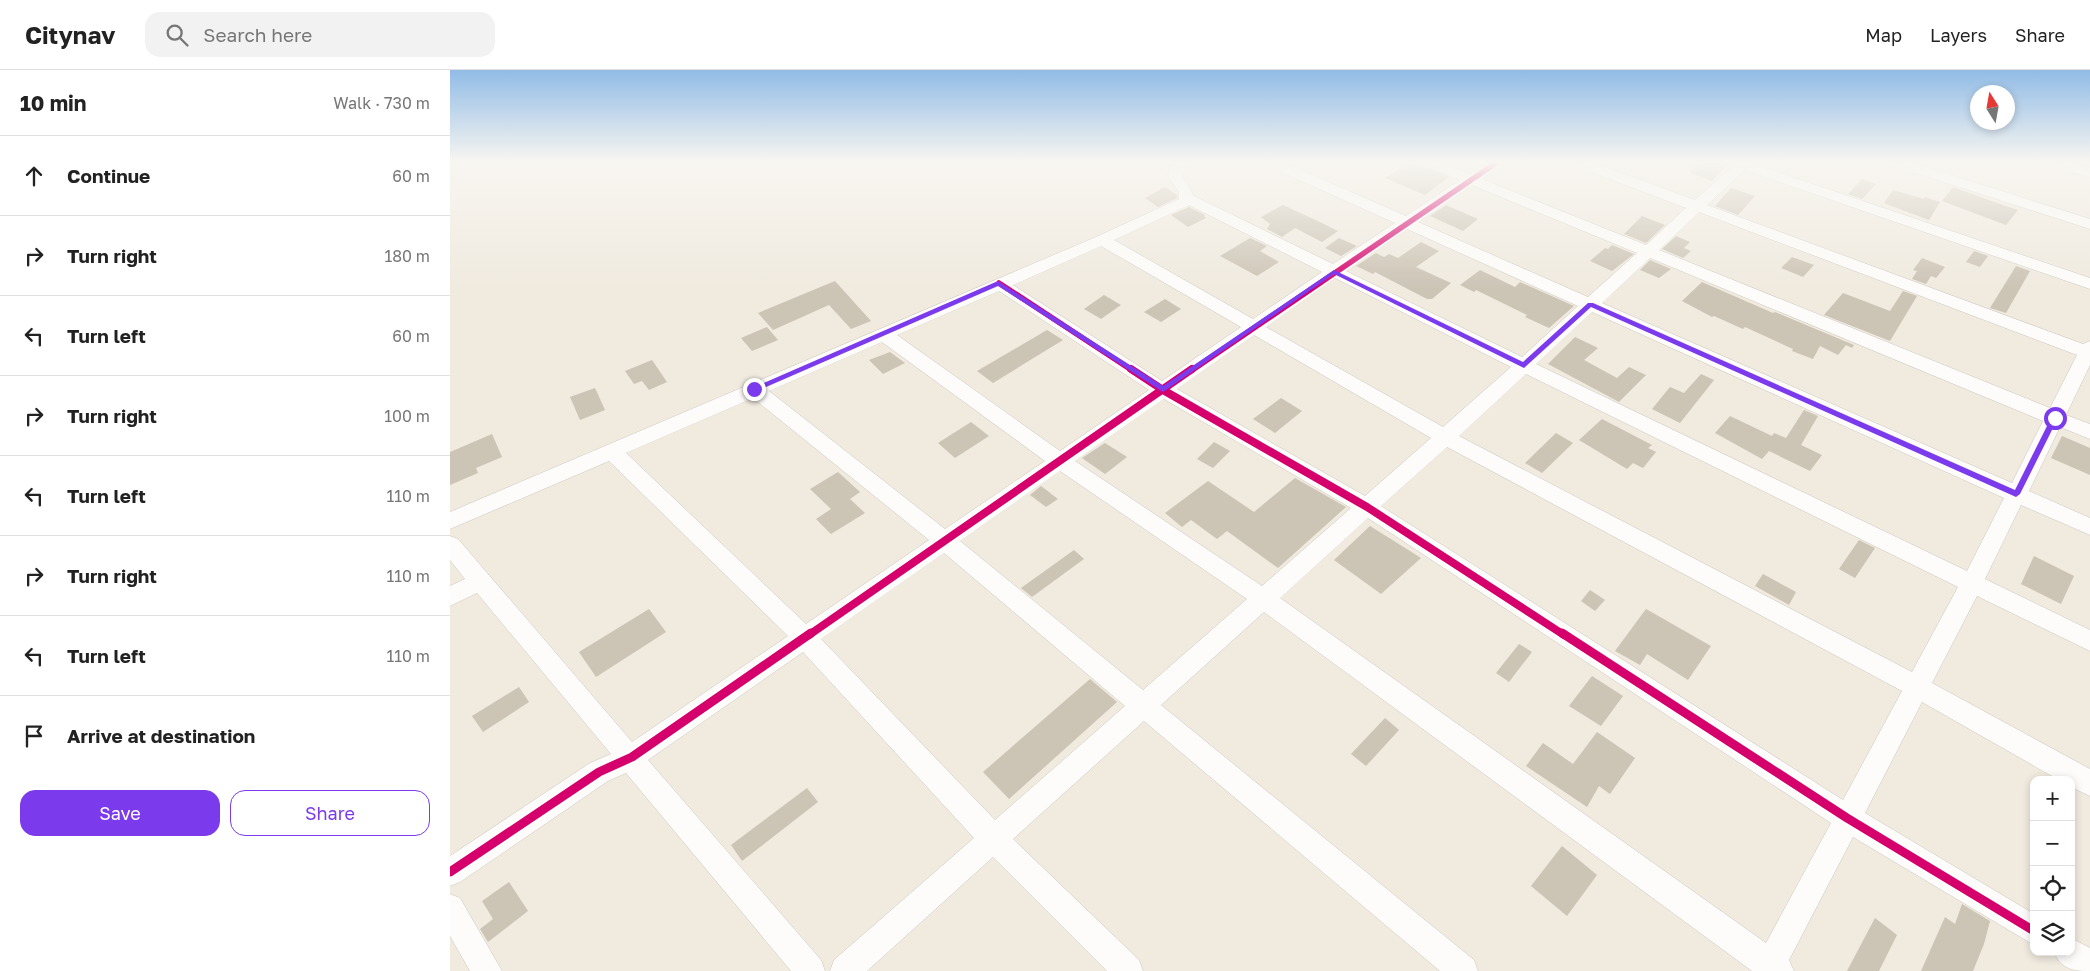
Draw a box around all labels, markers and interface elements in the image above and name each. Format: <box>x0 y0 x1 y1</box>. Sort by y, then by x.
search box <box>145 12 495 57</box>
text: Citynav <box>25 20 115 49</box>
icon: search <box>163 21 191 49</box>
text: Search here <box>203 23 312 46</box>
text: Map <box>1865 24 1902 46</box>
text: Layers <box>1930 24 1987 46</box>
text: Share <box>2015 24 2065 46</box>
north arrow <box>1970 85 2015 130</box>
text: 10 min <box>20 90 87 116</box>
text: Walk · 730 m <box>333 93 430 113</box>
icon: ahead <box>20 162 48 190</box>
text: Continue <box>67 164 150 187</box>
text: 60 m <box>392 166 430 186</box>
icon: right <box>20 242 48 270</box>
text: Turn right <box>67 244 157 267</box>
text: 180 m <box>384 246 430 266</box>
icon: left <box>20 322 48 350</box>
text: Turn left <box>67 324 146 347</box>
text: 60 m <box>392 326 430 346</box>
route end <box>743 378 766 401</box>
icon: right <box>20 402 48 430</box>
text: Turn right <box>67 404 157 427</box>
text: 100 m <box>384 406 430 426</box>
route start <box>2044 407 2067 430</box>
icon: left <box>20 482 48 510</box>
text: Turn left <box>67 484 146 507</box>
text: 110 m <box>386 486 430 506</box>
icon: right <box>20 562 48 590</box>
text: Turn right <box>67 564 157 587</box>
text: 110 m <box>386 566 430 586</box>
icon: left <box>20 642 48 670</box>
text: Turn left <box>67 644 146 667</box>
text: 110 m <box>386 646 430 666</box>
icon: arrive <box>20 722 48 750</box>
text: Arrive at destination <box>67 724 255 747</box>
map controls <box>2030 776 2075 956</box>
button: + <box>2030 776 2075 821</box>
button: Save <box>20 790 220 836</box>
button: Share <box>230 790 430 836</box>
button: − <box>2030 821 2075 866</box>
button: locate <box>2030 866 2075 911</box>
button: layers <box>2030 911 2075 956</box>

